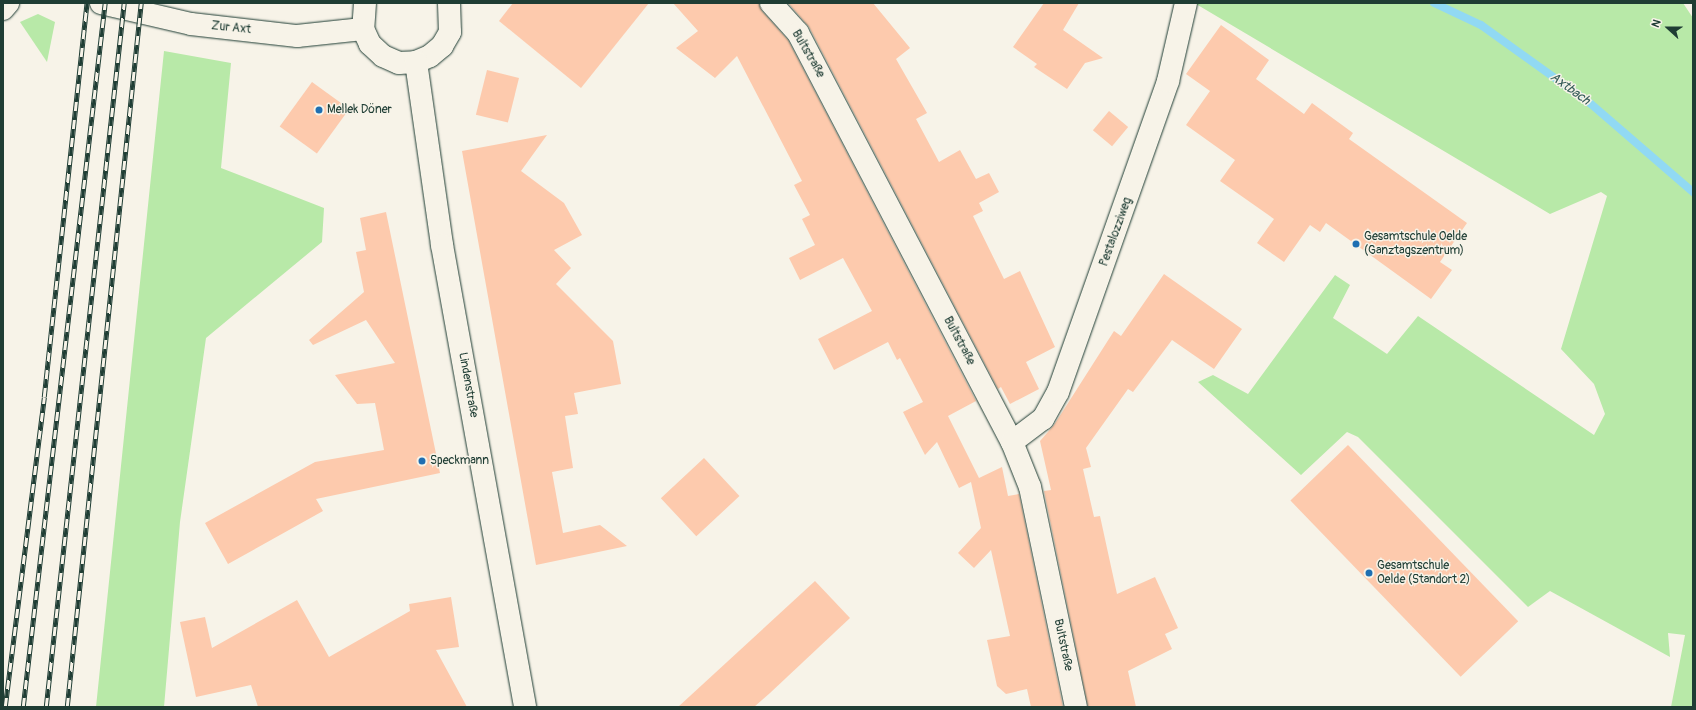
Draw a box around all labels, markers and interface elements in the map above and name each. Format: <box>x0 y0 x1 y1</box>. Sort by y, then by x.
north arrow <box>1648 8 1688 48</box>
text: N <box>1649 18 1664 29</box>
street label: Zur Axt <box>210 19 252 37</box>
street label: Bultstraße <box>789 27 827 81</box>
water label: Axtbach <box>1547 69 1593 109</box>
place label: Mellek Döner <box>327 103 392 117</box>
marker: Mellek Döner <box>314 105 324 115</box>
street label: Pestalozziweg <box>1097 196 1135 268</box>
place label: Gesamtschule Oelde (Ganztagszentrum) <box>1364 230 1467 258</box>
marker: Gesamtschule Oelde (Ganztagszentrum) <box>1351 239 1361 249</box>
street label: Bultstraße <box>940 314 978 368</box>
street label: Lindenstraße <box>455 351 481 419</box>
place label: Speckmann <box>430 454 489 468</box>
marker: Speckmann <box>417 456 427 466</box>
place label: Gesamtschule Oelde (Standort 2) <box>1377 559 1470 587</box>
marker: Gesamtschule Oelde (Standort 2) <box>1364 568 1374 578</box>
street label: Bultstraße <box>1050 618 1076 672</box>

